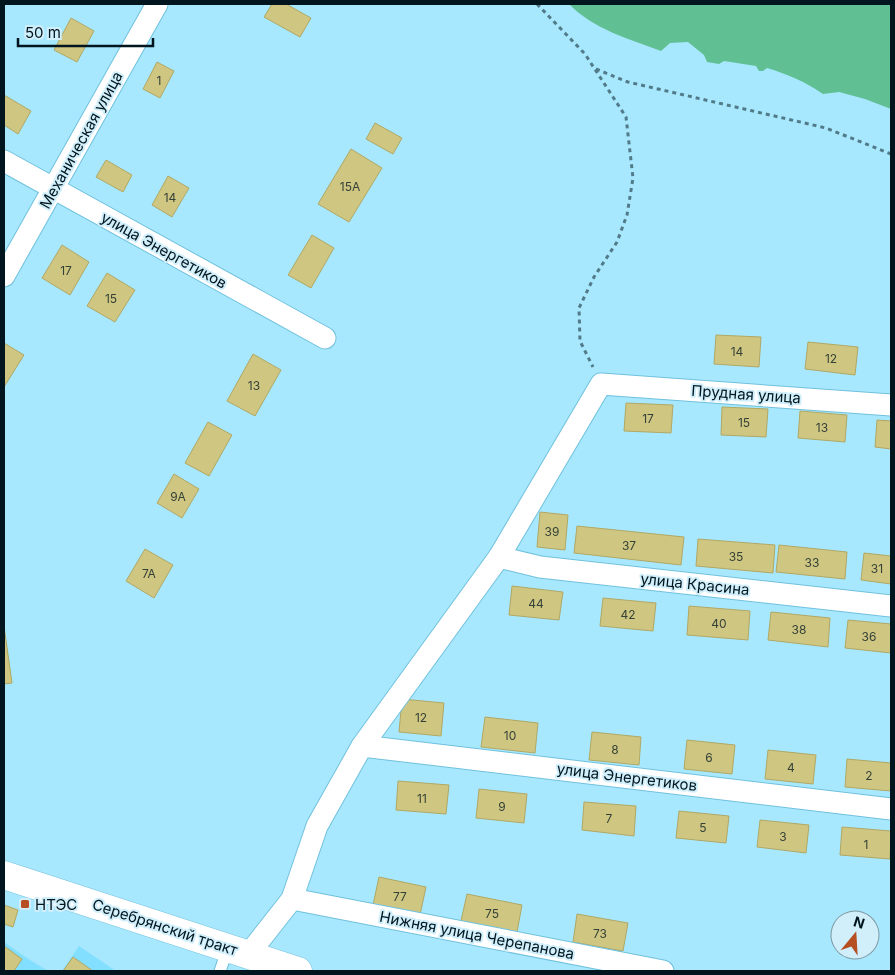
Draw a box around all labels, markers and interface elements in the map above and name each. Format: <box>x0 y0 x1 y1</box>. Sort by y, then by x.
scale bar <box>18 15 152 47</box>
text: 50 m <box>25 23 61 42</box>
street label: Механическая улица <box>35 68 127 212</box>
house number: 1 <box>157 73 161 88</box>
house number: 15А <box>340 179 360 194</box>
house number: 14 <box>164 190 177 205</box>
street label: улица Энергетиков <box>98 208 230 292</box>
house number: 17 <box>60 263 72 278</box>
house number: 15 <box>105 291 117 306</box>
house number: 14 <box>731 344 744 359</box>
house number: 12 <box>825 351 837 366</box>
house number: 13 <box>248 378 260 393</box>
street label: Прудная улица <box>691 381 801 407</box>
house number: 17 <box>642 411 654 426</box>
house number: 15 <box>738 415 750 430</box>
house number: 13 <box>816 420 828 435</box>
house number: 9А <box>170 489 186 504</box>
house number: 39 <box>545 524 559 539</box>
house number: 37 <box>622 538 636 553</box>
house number: 35 <box>729 549 743 564</box>
house number: 33 <box>805 555 819 570</box>
house number: 31 <box>871 561 883 576</box>
house number: 7А <box>142 566 156 581</box>
street label: улица Красина <box>640 569 750 599</box>
house number: 44 <box>528 596 544 611</box>
house number: 42 <box>620 607 636 622</box>
house number: 40 <box>711 616 727 631</box>
house number: 38 <box>792 622 806 637</box>
house number: 36 <box>862 629 876 644</box>
house number: 12 <box>415 710 427 725</box>
house number: 10 <box>504 728 516 743</box>
house number: 8 <box>611 742 619 757</box>
house number: 6 <box>705 750 713 765</box>
street label: улица Энергетиков <box>556 759 698 795</box>
house number: 4 <box>787 760 795 775</box>
house number: 2 <box>865 768 873 783</box>
house number: 11 <box>417 791 427 806</box>
house number: 9 <box>498 799 506 814</box>
house number: 7 <box>606 811 613 826</box>
house number: 5 <box>699 820 707 835</box>
house number: 3 <box>779 829 787 844</box>
house number: 1 <box>864 837 868 852</box>
house number: 77 <box>393 889 407 904</box>
place label: НТЭС <box>35 895 77 914</box>
street label: Серебрянский тракт <box>90 895 240 959</box>
marker: НТЭС <box>19 898 31 910</box>
house number: 75 <box>485 906 499 921</box>
street label: Нижняя улица Черепанова <box>378 907 576 963</box>
north arrow <box>830 910 880 960</box>
text: N <box>851 912 867 932</box>
house number: 73 <box>593 926 607 941</box>

